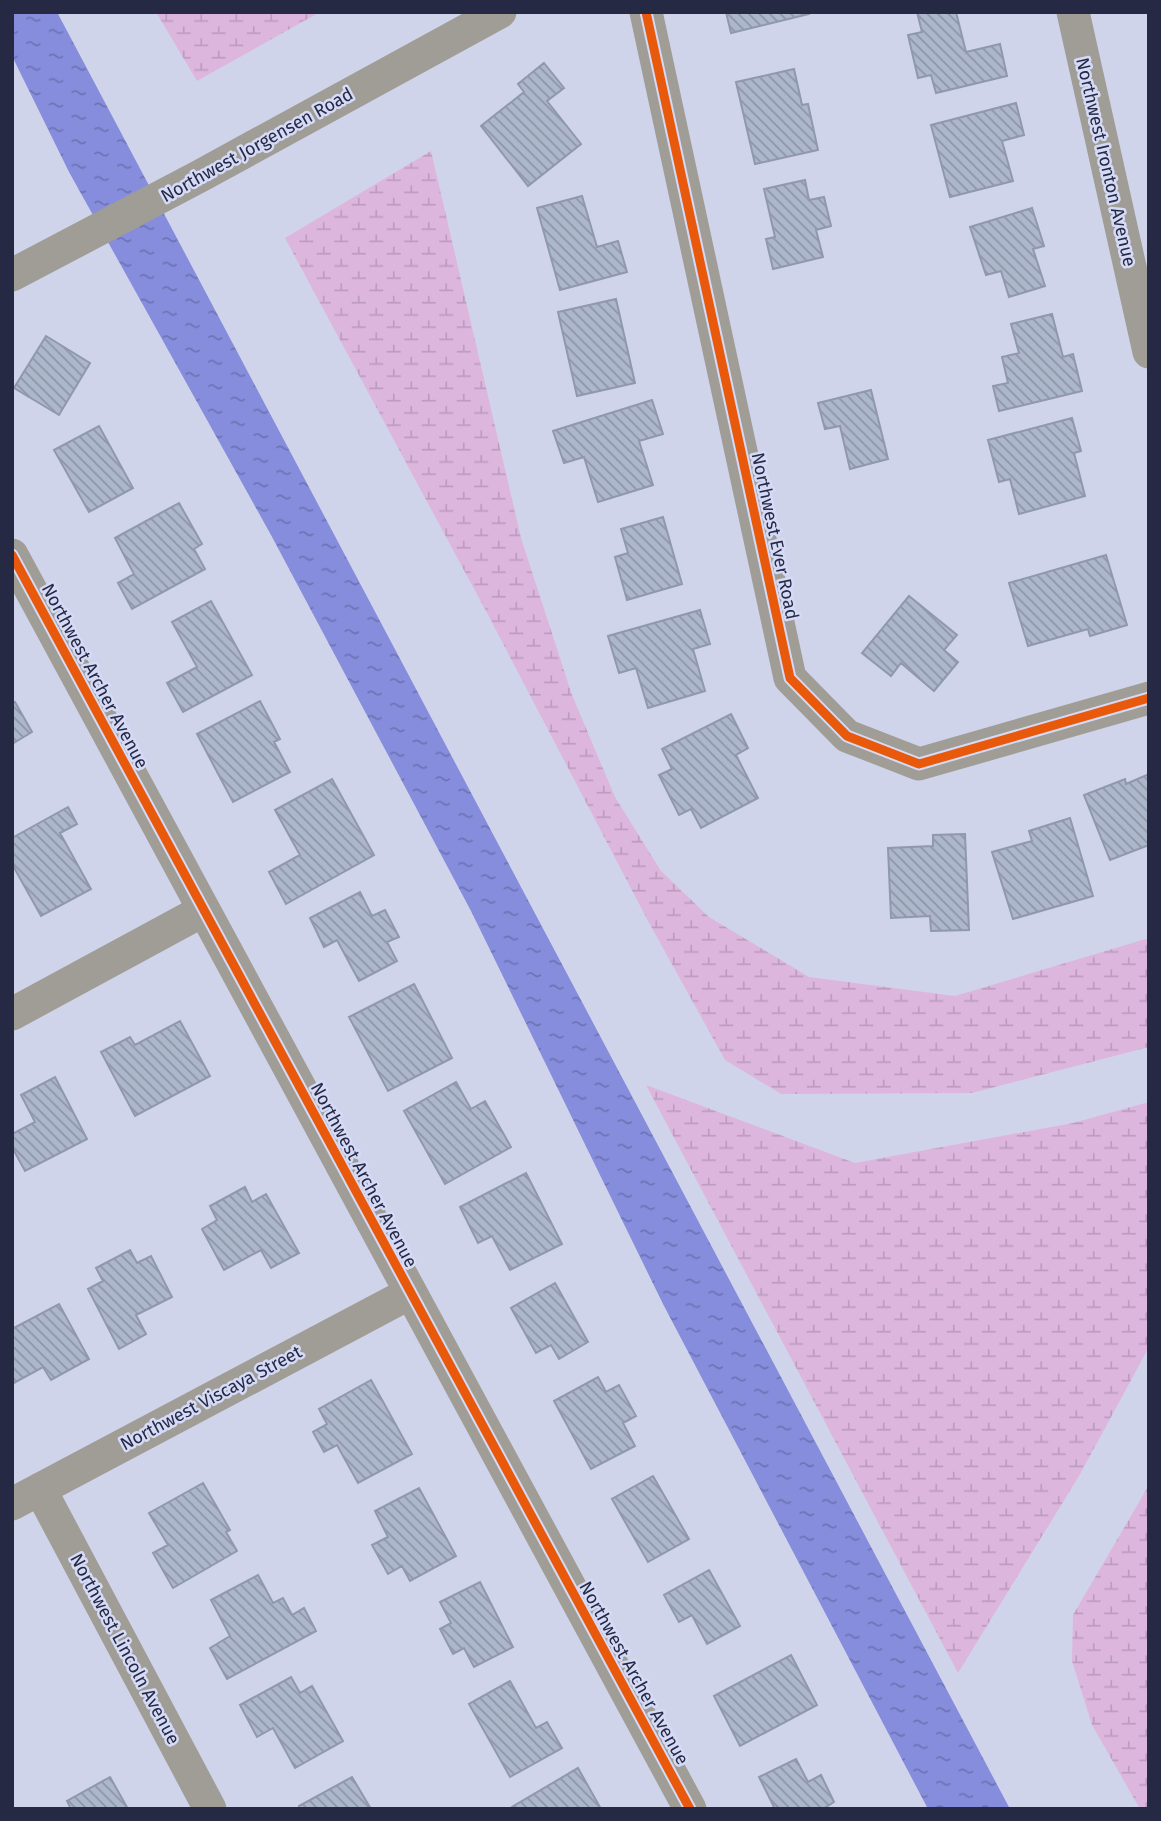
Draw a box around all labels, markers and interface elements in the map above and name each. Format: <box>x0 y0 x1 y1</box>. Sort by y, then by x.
street label: Northwest Ironton Avenue <box>1071 55 1141 269</box>
street label: Northwest Jorgensen Road <box>157 83 357 207</box>
street label: Northwest Ever Road <box>747 450 803 622</box>
street label: Northwest Archer Avenue <box>37 580 153 772</box>
street label: Northwest Archer Avenue <box>306 1079 422 1271</box>
street label: Northwest Viscaya Street <box>116 1340 306 1455</box>
street label: Northwest Lincoln Avenue <box>65 1550 185 1748</box>
street label: Northwest Archer Avenue <box>574 1577 694 1769</box>

